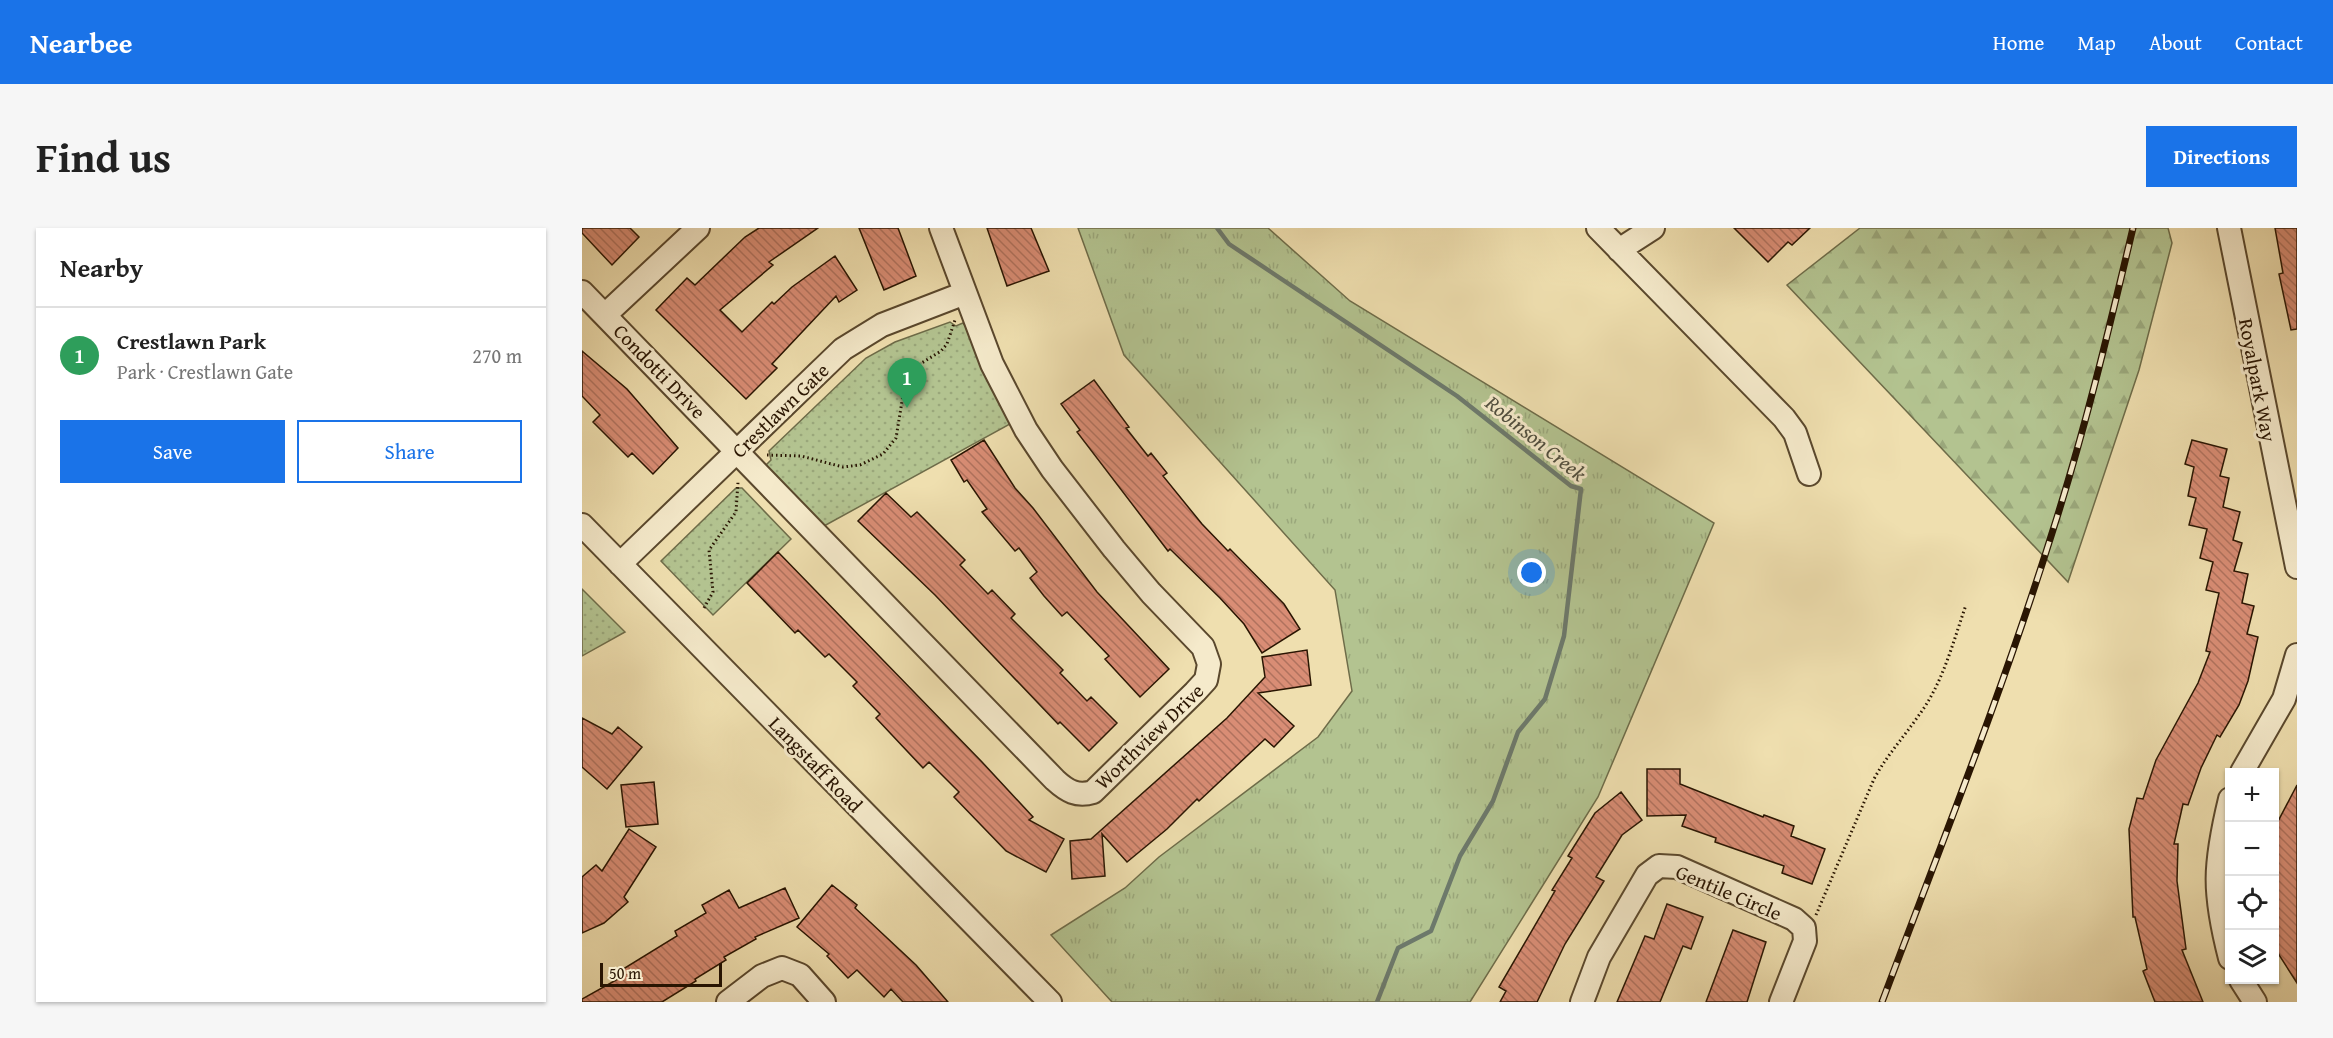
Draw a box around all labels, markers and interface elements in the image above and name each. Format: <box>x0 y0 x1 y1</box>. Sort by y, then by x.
text: Nearbee <box>30 22 133 63</box>
text: Home <box>1993 27 2044 58</box>
text: Map <box>2077 27 2116 58</box>
text: About <box>2149 27 2202 58</box>
text: Contact <box>2235 27 2303 58</box>
text: Find us <box>36 126 171 187</box>
button: Directions <box>2146 126 2297 187</box>
text: Nearby <box>60 248 143 287</box>
street label: Royalpark Way <box>2232 316 2284 444</box>
street label: Condotti Drive <box>607 317 713 425</box>
text: Crestlawn Park <box>117 325 266 357</box>
text: 1 <box>74 341 85 370</box>
text: 270 m <box>472 341 522 370</box>
street label: Crestlawn Gate <box>725 356 835 464</box>
text: Park · Crestlawn Gate <box>117 357 293 386</box>
pin: 1 <box>888 358 926 408</box>
water label: Robinson Creek <box>1478 387 1593 489</box>
button: Save <box>60 420 285 483</box>
button: Share <box>297 420 522 483</box>
your location <box>1517 558 1546 587</box>
street label: Worthview Drive <box>1088 676 1210 796</box>
street label: Langstaff Road <box>763 709 870 819</box>
map controls <box>2225 768 2279 984</box>
button: + <box>2225 768 2279 822</box>
button: − <box>2225 822 2279 876</box>
street label: Gentile Circle <box>1672 857 1786 927</box>
button: locate <box>2225 876 2279 930</box>
button: layers <box>2225 930 2279 984</box>
scale bar <box>600 960 722 988</box>
text: 50 m <box>609 961 641 985</box>

